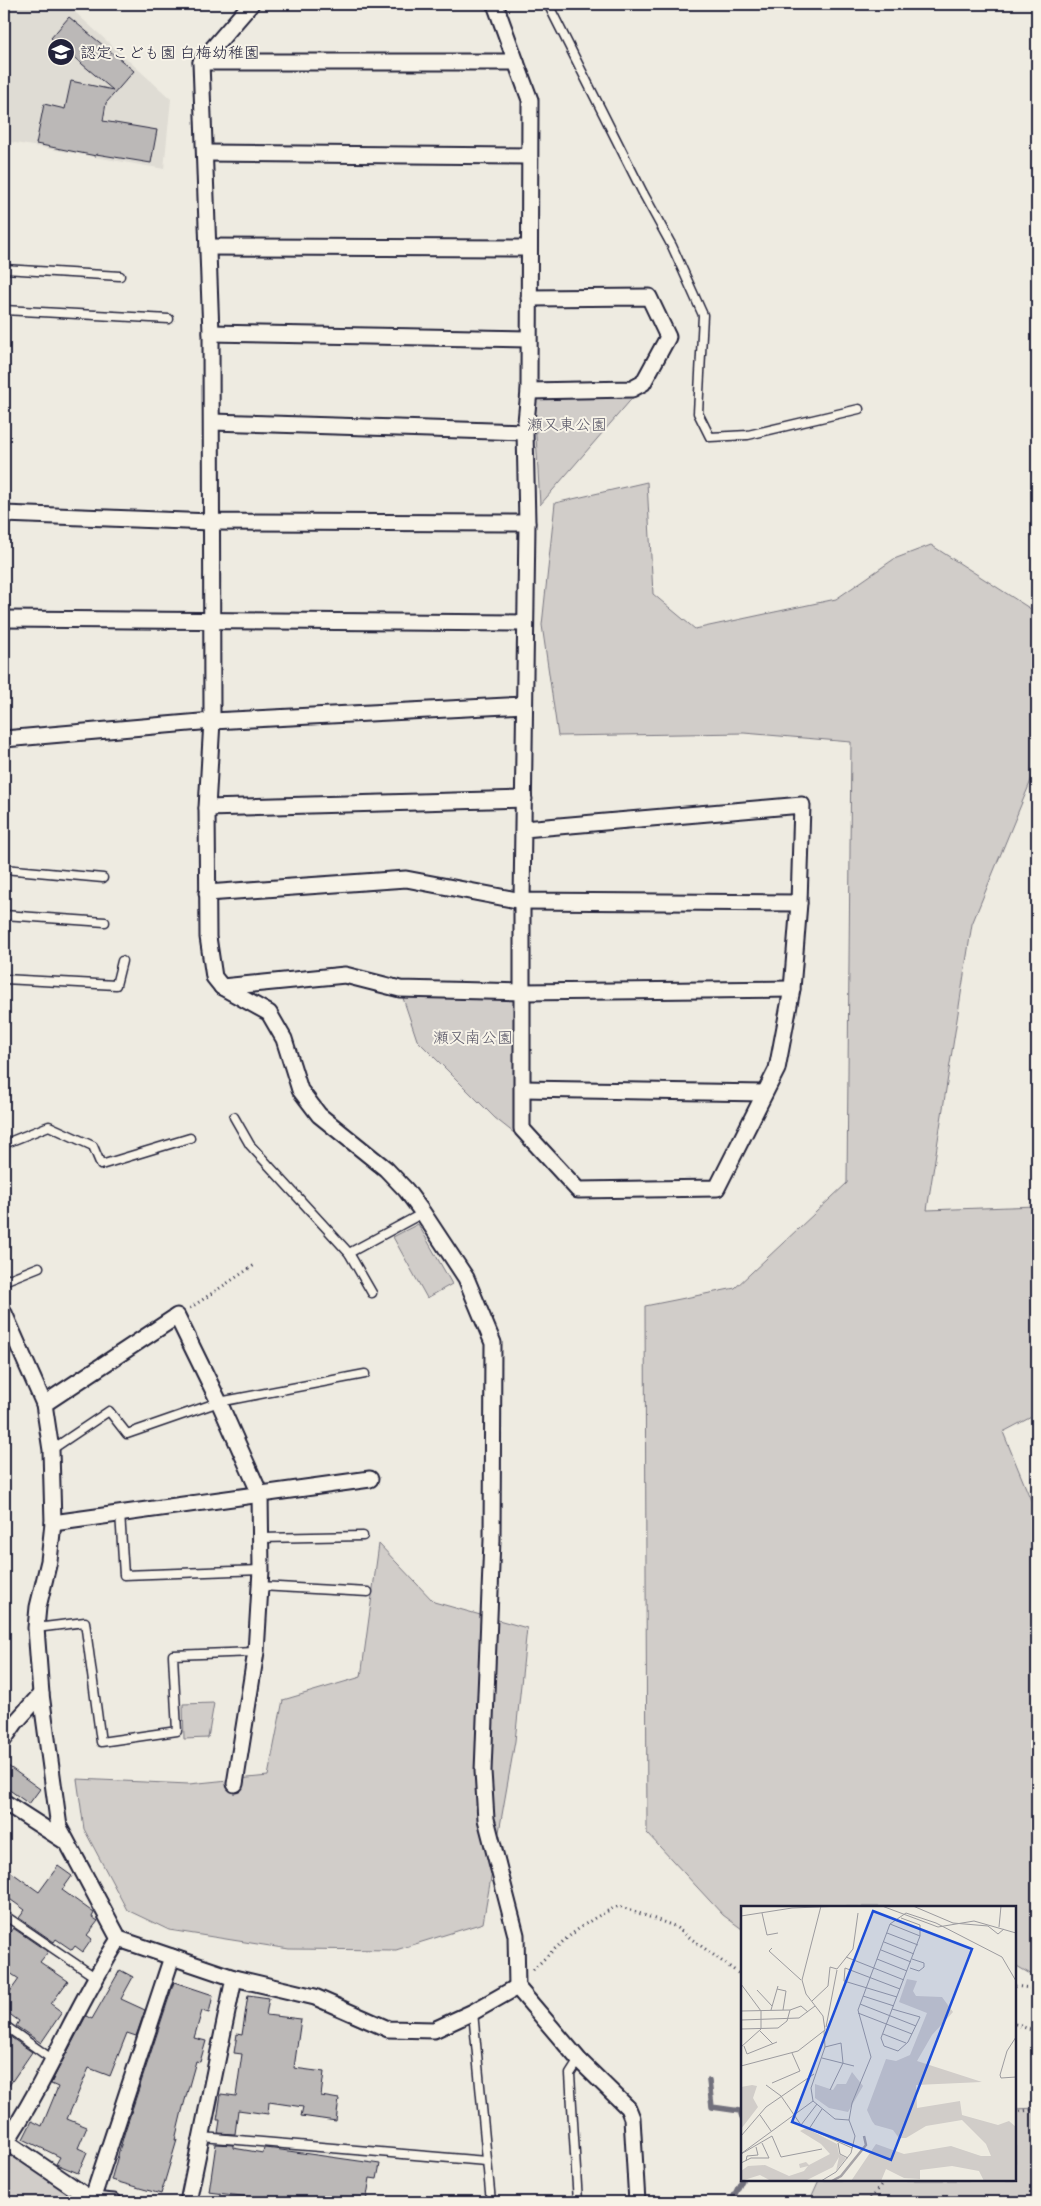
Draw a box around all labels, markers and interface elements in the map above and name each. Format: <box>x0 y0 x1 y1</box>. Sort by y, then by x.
school or university icon: 認定こども園 白梅幼稚園 <box>46 37 76 67</box>
place label: 認定こども園 白梅幼稚園 <box>80 41 260 63</box>
park label: 瀬又東公園 <box>527 413 607 435</box>
park label: 瀬又南公園 <box>433 1026 513 1048</box>
inset map <box>741 1906 1016 2181</box>

